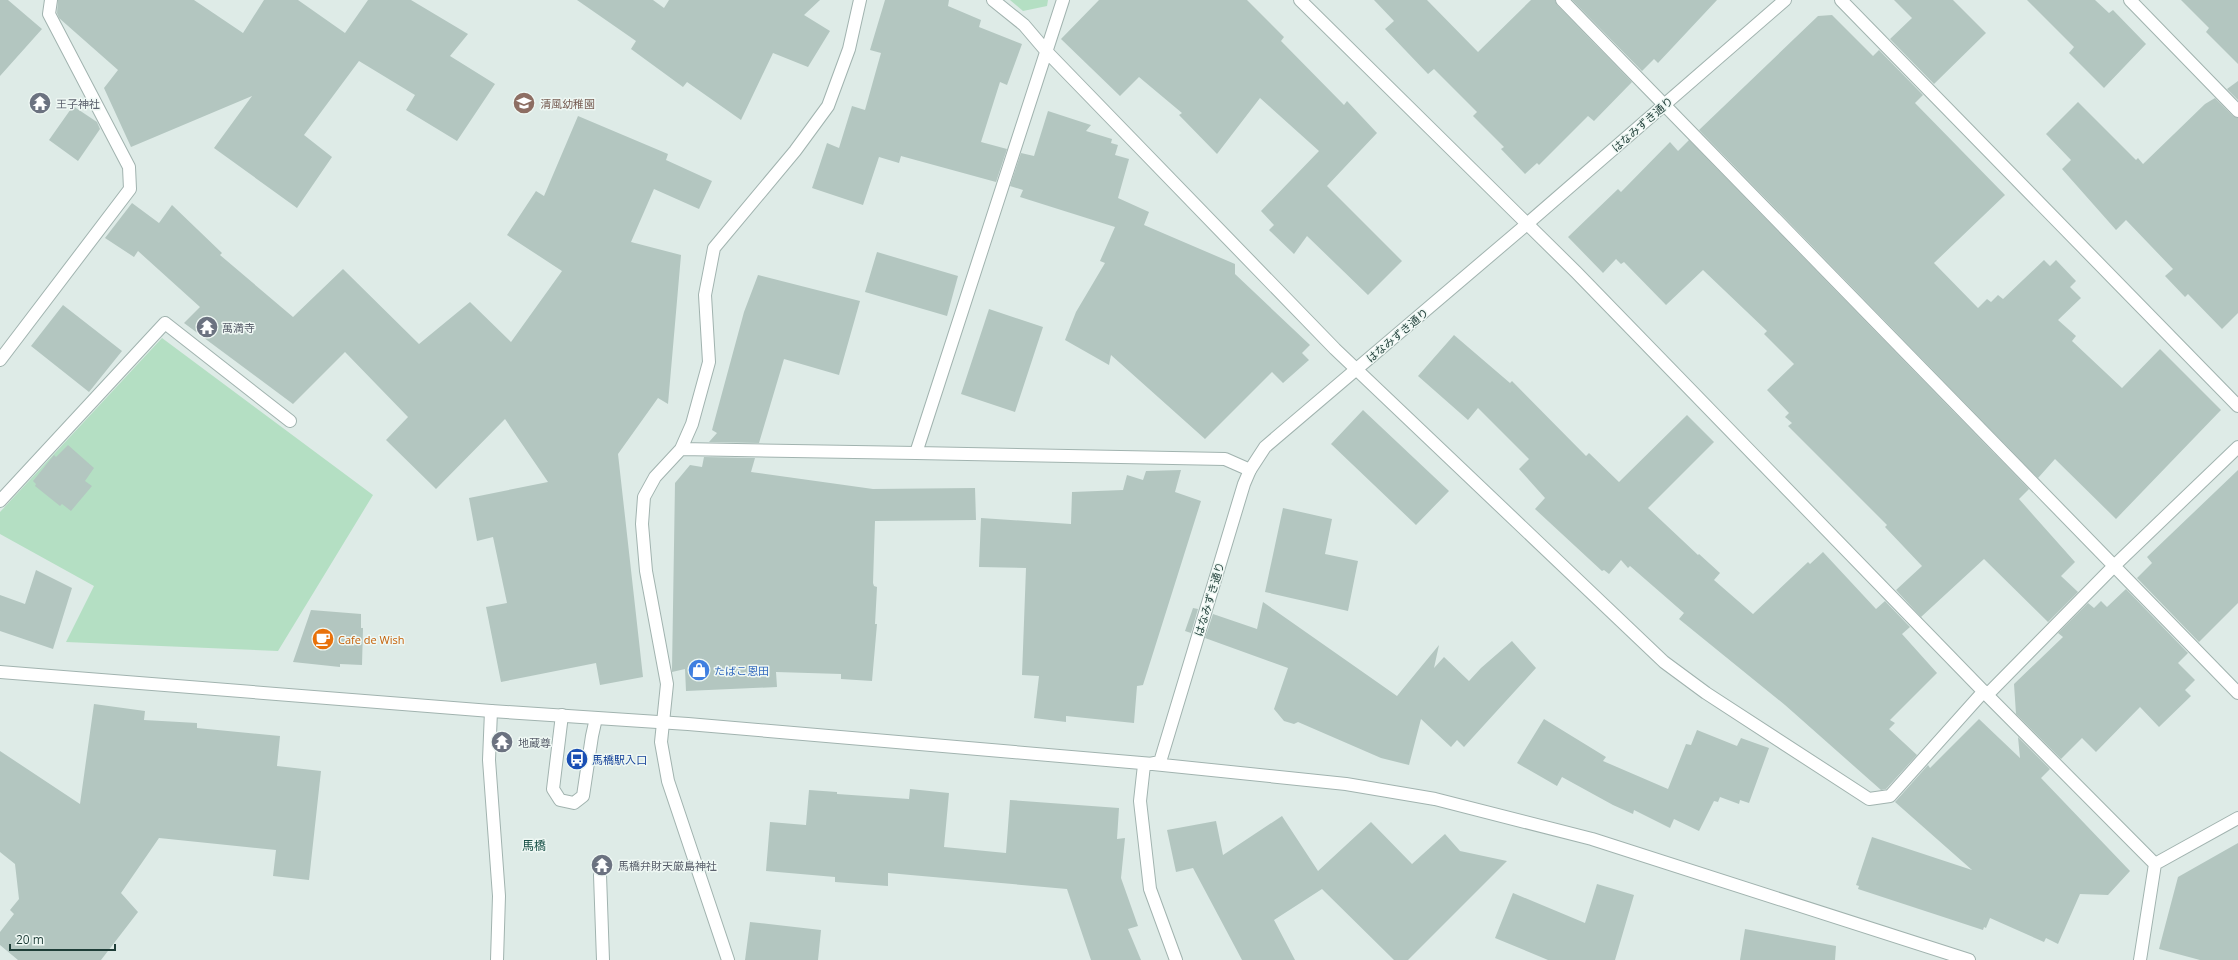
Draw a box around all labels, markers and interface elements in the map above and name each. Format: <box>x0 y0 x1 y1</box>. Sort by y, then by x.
temple icon: 王子神社 <box>27 90 53 116</box>
school or university icon: 清風幼稚園 <box>511 90 537 116</box>
street label: はなみずき通り <box>1608 93 1676 155</box>
place label: 王子神社 <box>56 96 100 111</box>
place label: 清風幼稚園 <box>540 96 595 111</box>
street label: はなみずき通り <box>1363 305 1431 365</box>
temple icon: 萬満寺 <box>194 314 220 340</box>
place label: 萬満寺 <box>222 320 255 335</box>
street label: はなみずき通り <box>1191 560 1227 638</box>
cafe icon: Cafe de Wish <box>310 626 336 652</box>
place label: Cafe de Wish <box>338 632 404 647</box>
shop icon: たばこ恩田 <box>686 657 712 683</box>
place label: たばこ恩田 <box>714 663 769 678</box>
temple icon: 地蔵尊 <box>489 729 515 755</box>
place label: 地蔵尊 <box>518 735 551 750</box>
bus stop icon: 馬橋駅入口 <box>564 746 590 772</box>
place label: 馬橋駅入口 <box>592 752 647 767</box>
district label: 馬橋 <box>522 837 546 854</box>
temple icon: 馬橋弁財天厳島神社 <box>589 852 615 878</box>
place label: 馬橋弁財天厳島神社 <box>618 858 717 873</box>
scale bar <box>10 926 115 952</box>
text: 20 m <box>16 931 44 948</box>

